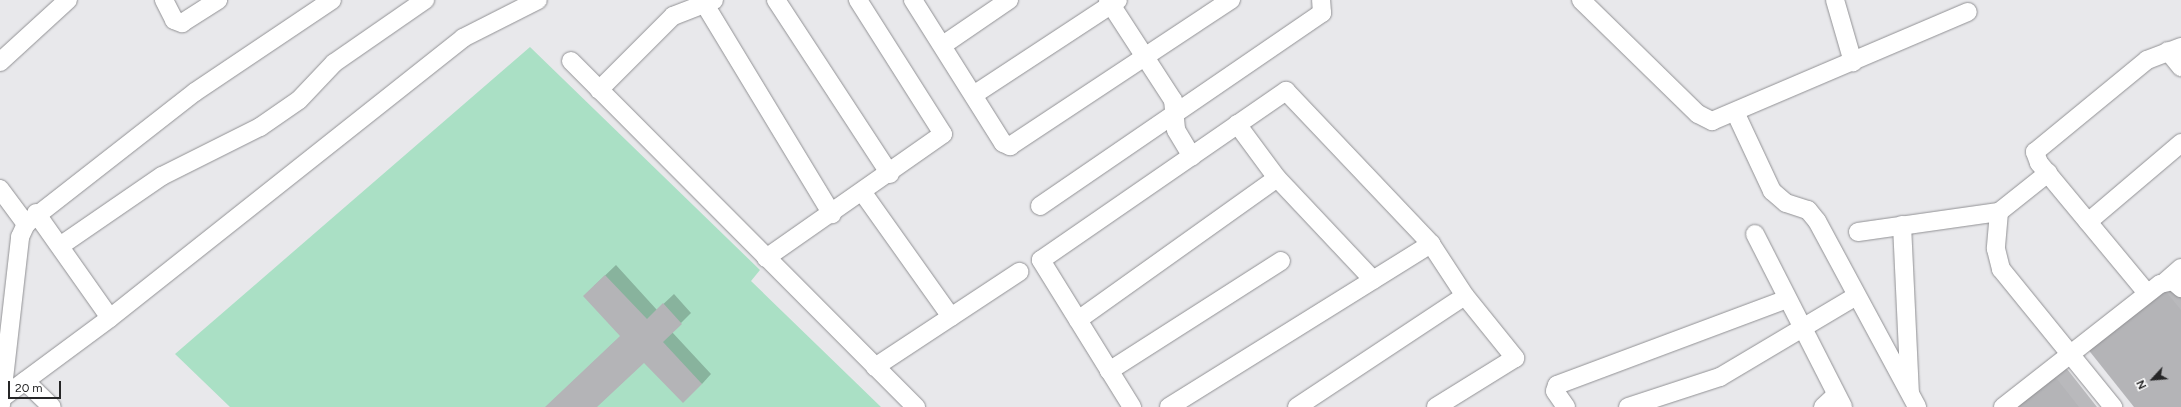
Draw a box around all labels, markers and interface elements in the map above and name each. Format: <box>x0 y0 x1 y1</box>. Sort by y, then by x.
north arrow <box>2133 359 2173 399</box>
scale bar <box>10 373 63 399</box>
text: N <box>2134 378 2149 391</box>
text: 20 m <box>15 381 43 395</box>

